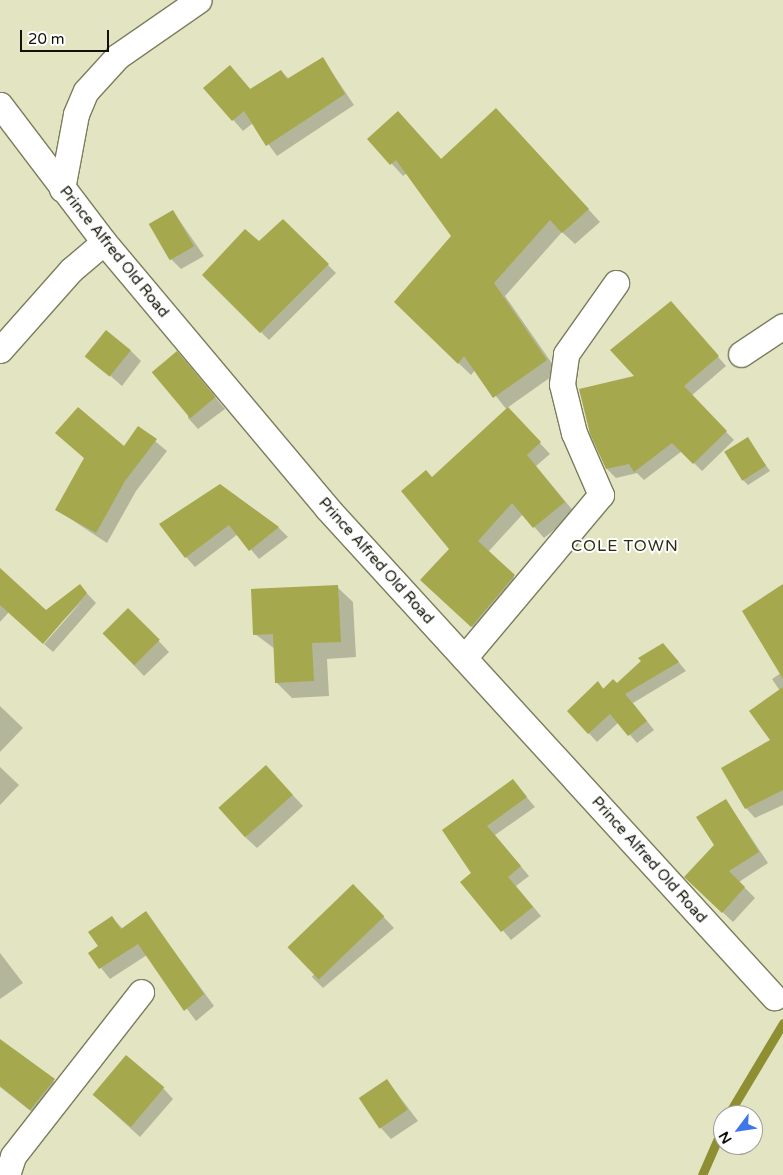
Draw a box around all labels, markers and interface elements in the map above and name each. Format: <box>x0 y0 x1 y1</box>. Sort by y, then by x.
scale bar <box>22 20 111 52</box>
text: 20 m <box>28 30 65 48</box>
street label: Prince Alfred Old Road <box>56 183 172 321</box>
street label: Prince Alfred Old Road <box>315 494 437 628</box>
district label: COLE TOWN <box>570 536 680 556</box>
street label: Prince Alfred Old Road <box>588 793 710 927</box>
north arrow <box>713 1105 763 1155</box>
text: N <box>715 1128 736 1147</box>

